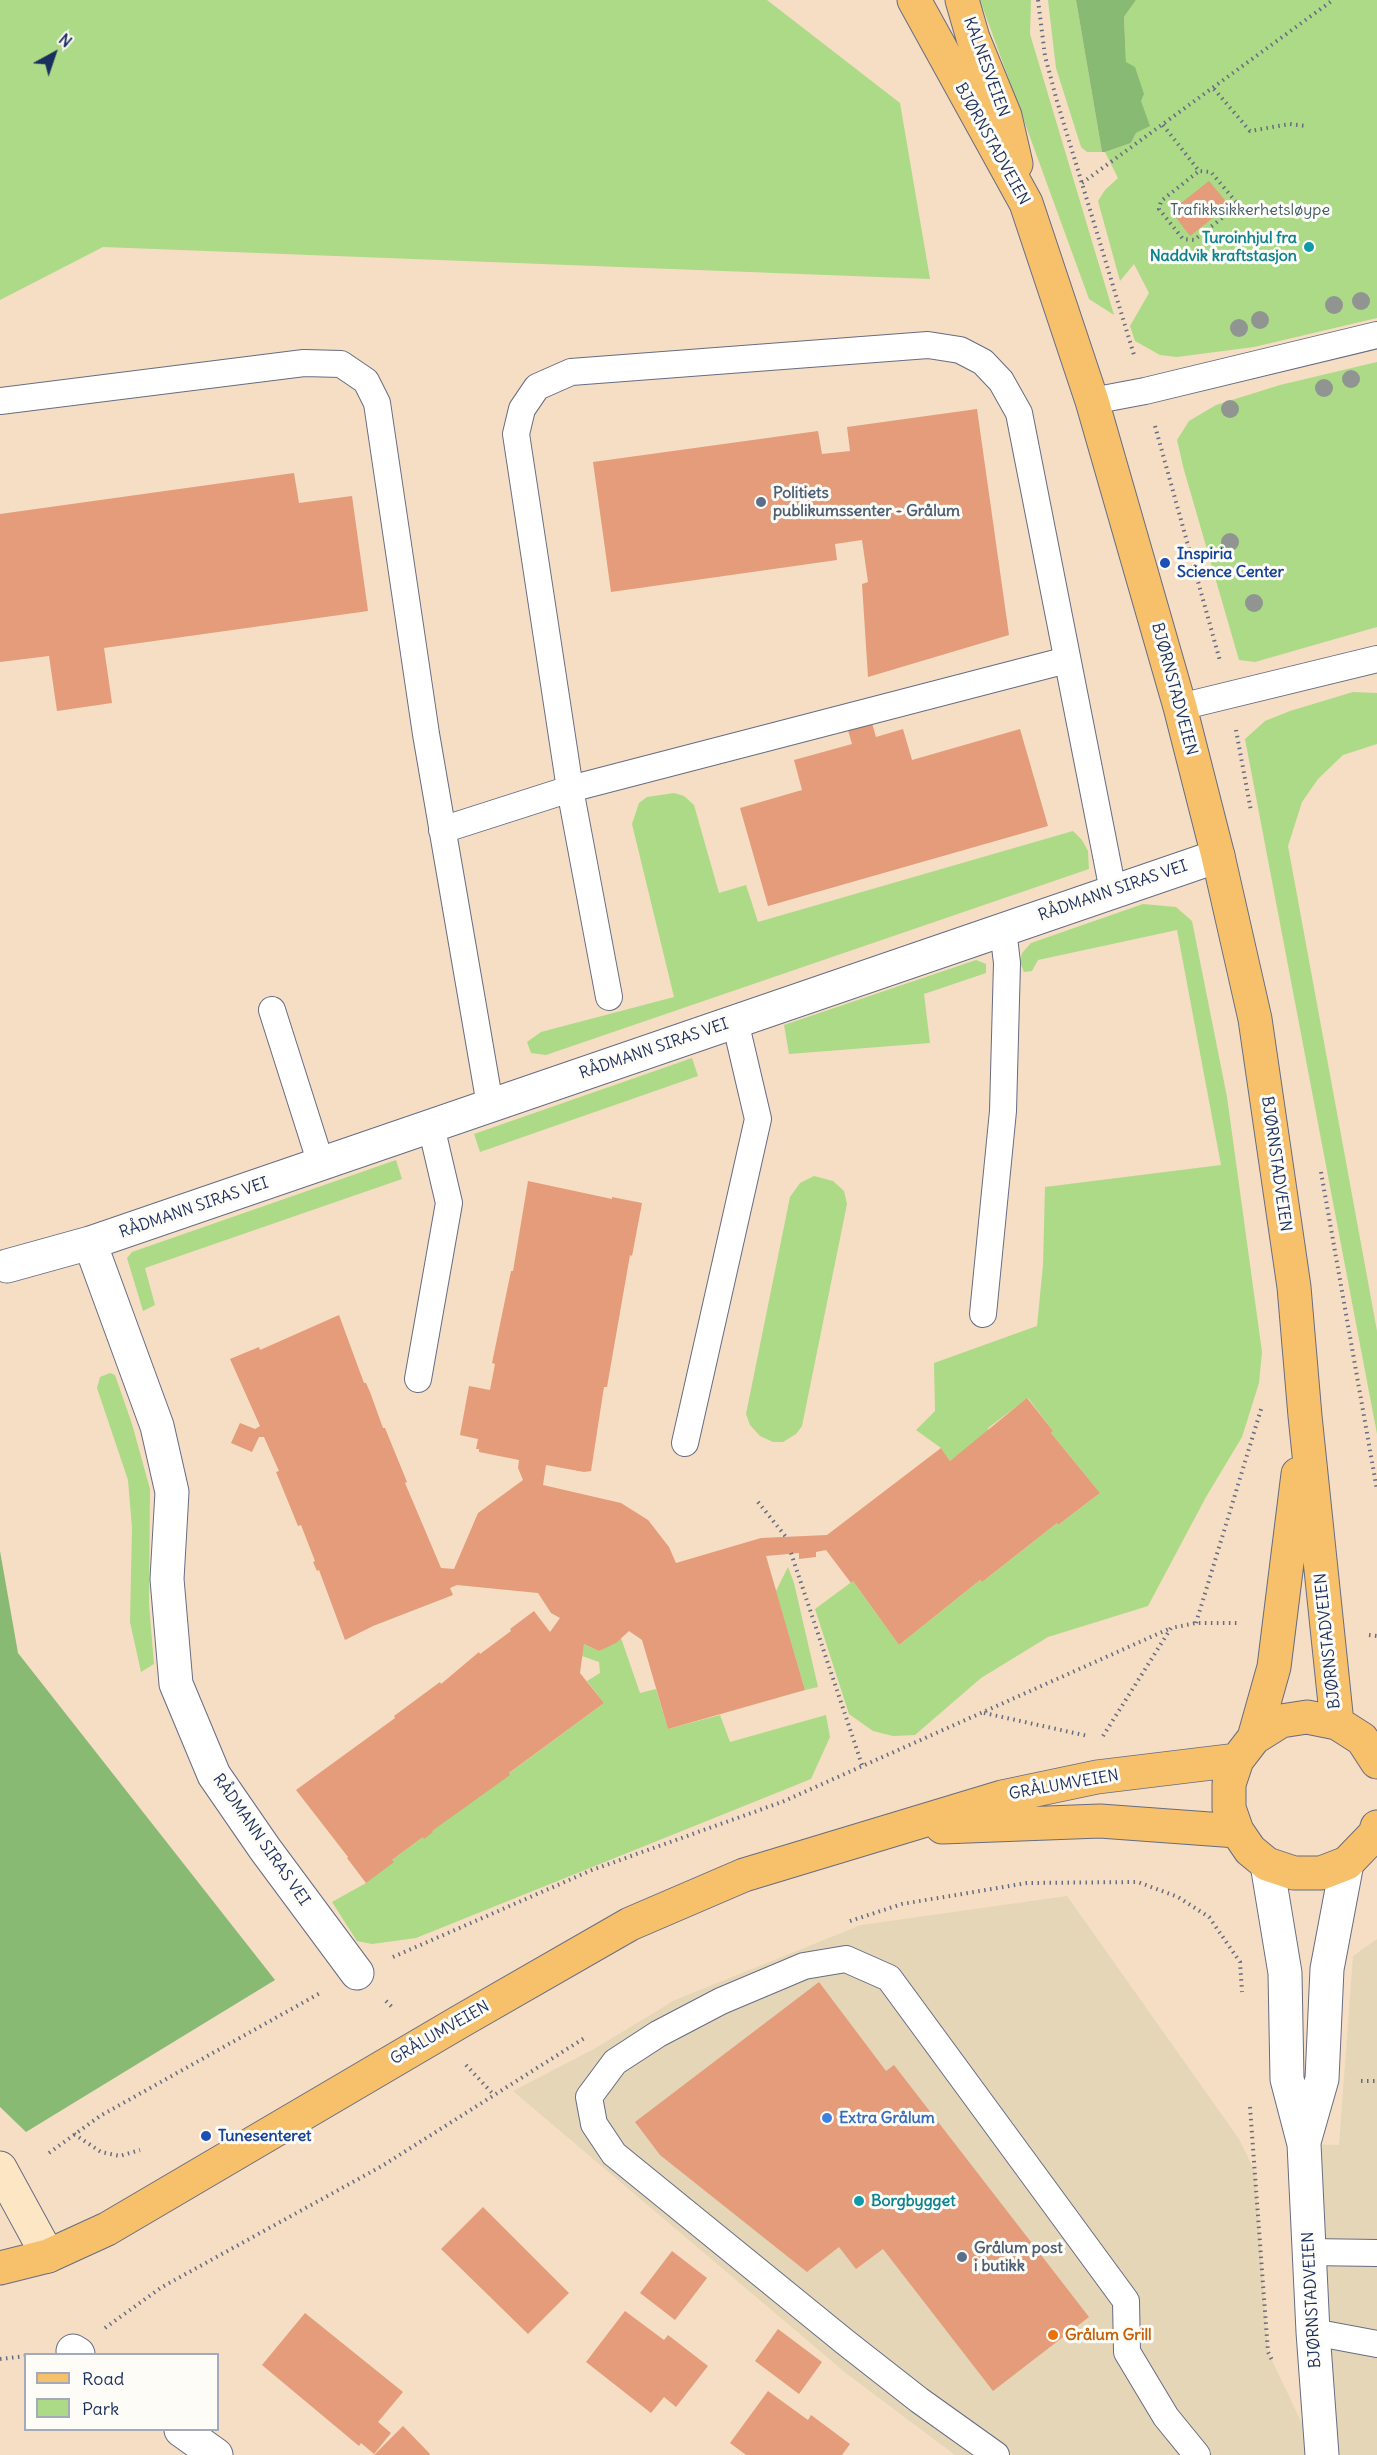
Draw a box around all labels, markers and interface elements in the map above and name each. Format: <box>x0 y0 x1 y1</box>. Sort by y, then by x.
street label: KALNESVEIEN <box>959 14 1013 120</box>
north arrow <box>24 24 84 84</box>
text: N <box>55 29 76 51</box>
street label: BJØRNSTADVEIEN <box>950 80 1034 208</box>
park label: Trafikksikkerhetsløype <box>1170 200 1330 220</box>
place label: Turoinhjul fra Naddvik kraftstasjon <box>1150 228 1297 266</box>
marker: Turoinhjul fra Naddvik kraftstasjon <box>1302 240 1316 254</box>
place label: Politiets publikumssenter - Grålum <box>773 483 960 521</box>
marker: Politiets publikumssenter - Grålum <box>754 495 768 509</box>
place label: Inspiria Science Center <box>1177 544 1284 582</box>
marker: Inspiria Science Center <box>1158 556 1172 570</box>
street label: BJØRNSTADVEIEN <box>1147 621 1201 757</box>
street label: RÅDMANN SIRAS VEI <box>1036 856 1190 926</box>
street label: RÅDMANN SIRAS VEI <box>577 1014 731 1084</box>
street label: BJØRNSTADVEIEN <box>1257 1095 1295 1233</box>
street label: RÅDMANN SIRAS VEI <box>117 1173 271 1243</box>
street label: BJØRNSTADVEIEN <box>1311 1572 1345 1710</box>
street label: GRÅLUMVEIEN <box>1008 1766 1120 1804</box>
street label: RÅDMANN SIRAS VEI <box>208 1770 314 1910</box>
street label: GRÅLUMVEIEN <box>387 1997 493 2069</box>
place label: Extra Grålum <box>839 2108 935 2128</box>
marker: Extra Grålum <box>820 2111 834 2125</box>
place label: Tunesenteret <box>218 2126 311 2146</box>
marker: Tunesenteret <box>199 2129 213 2143</box>
place label: Borgbygget <box>871 2191 956 2211</box>
marker: Borgbygget <box>852 2194 866 2208</box>
street label: BJØRNSTADVEIEN <box>1299 2231 1325 2369</box>
place label: Grålum post i butikk <box>974 2238 1063 2276</box>
marker: Grålum post i butikk <box>955 2250 969 2264</box>
place label: Grålum Grill <box>1065 2325 1152 2345</box>
marker: Grålum Grill <box>1046 2328 1060 2342</box>
legend <box>24 2353 219 2431</box>
text: Road <box>82 2367 124 2390</box>
text: Park <box>82 2397 119 2420</box>

